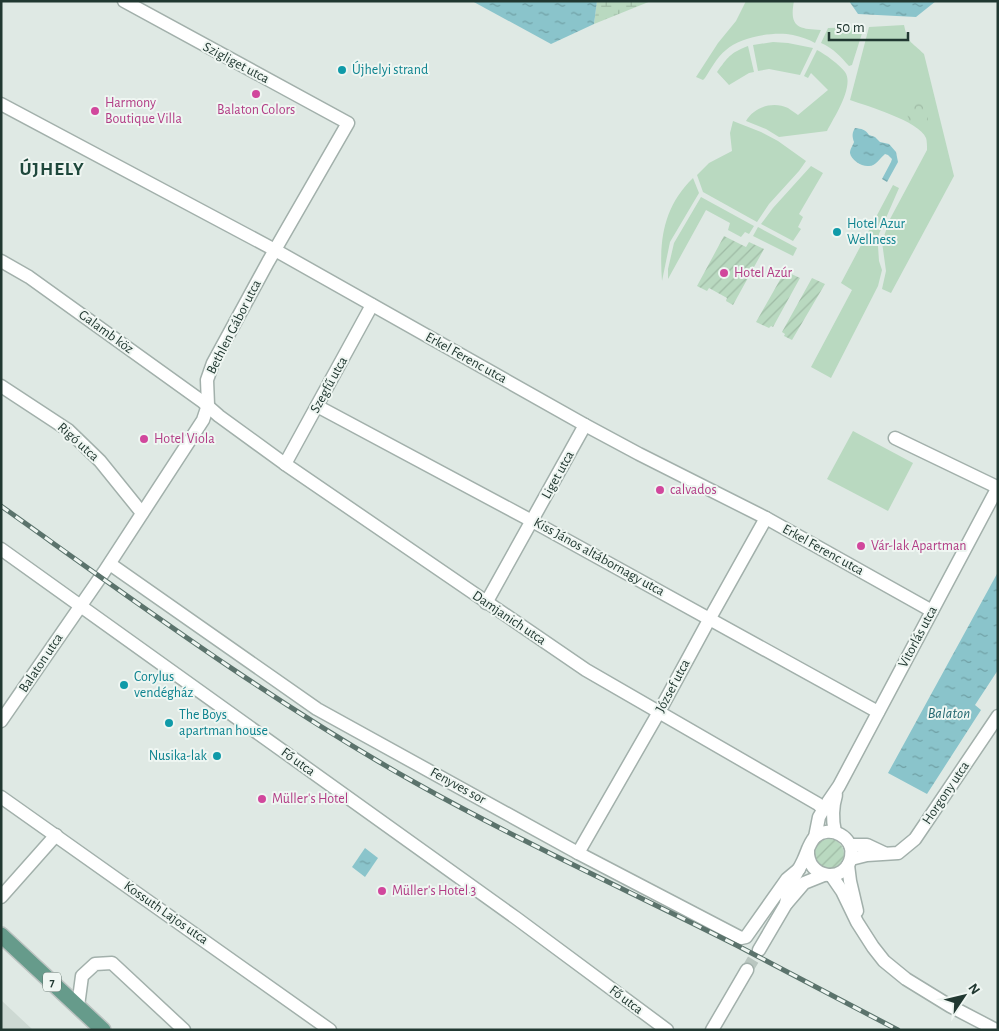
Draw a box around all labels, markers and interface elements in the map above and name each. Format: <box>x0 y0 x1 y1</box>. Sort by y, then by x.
scale bar <box>829 10 908 42</box>
text: 50 m <box>836 20 865 35</box>
street label: Szigliget utca <box>201 40 272 86</box>
place label: Újhelyi strand <box>352 60 428 77</box>
marker: Újhelyi strand <box>336 64 348 76</box>
marker: Balaton Colors <box>250 88 262 100</box>
place label: Harmony Boutique Villa <box>105 96 182 126</box>
place label: Balaton Colors <box>217 103 295 117</box>
marker: Harmony Boutique Villa <box>89 105 101 117</box>
district label: ÚJHELY <box>19 158 85 179</box>
place label: Hotel Azur Wellness <box>847 217 906 247</box>
marker: Hotel Azur Wellness <box>831 226 843 238</box>
place label: Hotel Azúr <box>734 266 793 280</box>
marker: Hotel Azúr <box>718 267 730 279</box>
street label: Bethlen Gábor utca <box>204 277 264 376</box>
street label: Galamb köz <box>76 308 136 357</box>
street label: Erkel Ferenc utca <box>423 330 509 386</box>
street label: Szegfű utca <box>308 354 350 416</box>
street label: Rigó utca <box>55 420 102 464</box>
place label: Hotel Viola <box>154 432 215 446</box>
marker: Hotel Viola <box>138 433 150 445</box>
street label: Liget utca <box>539 448 577 501</box>
place label: calvados <box>670 483 717 497</box>
marker: calvados <box>654 484 666 496</box>
street label: Kiss János altábornagy utca <box>531 515 667 599</box>
street label: Erkel Ferenc utca <box>780 522 866 578</box>
place label: Vár-lak Apartman <box>871 539 966 553</box>
marker: Vár-lak Apartman <box>855 540 867 552</box>
street label: Damjanich utca <box>470 588 549 648</box>
street label: Vitorlás utca <box>896 604 940 670</box>
street label: Balaton utca <box>16 631 66 695</box>
street label: József utca <box>653 657 693 715</box>
place label: Corylus vendégház <box>134 670 194 700</box>
marker: Corylus vendégház <box>118 679 130 691</box>
water label: Balaton <box>928 706 970 721</box>
place label: The Boys apartman house <box>179 708 268 738</box>
marker: The Boys apartman house <box>163 717 175 729</box>
street label: Fő utca <box>279 745 318 779</box>
place label: Nusika-lak <box>149 749 208 763</box>
marker: Nusika-lak <box>211 750 223 762</box>
street label: Horgony utca <box>920 759 972 827</box>
street label: Fenyves sor <box>428 765 489 807</box>
place label: Müller's Hotel <box>272 792 348 806</box>
marker: Müller's Hotel <box>256 793 268 805</box>
street label: Kossuth Lajos utca <box>121 879 211 948</box>
place label: Müller's Hotel 3 <box>392 884 477 898</box>
marker: Müller's Hotel 3 <box>376 885 388 897</box>
north arrow <box>939 971 989 1021</box>
road number: 7 <box>43 972 61 992</box>
text: N <box>965 981 982 997</box>
street label: Fő utca <box>607 983 646 1017</box>

